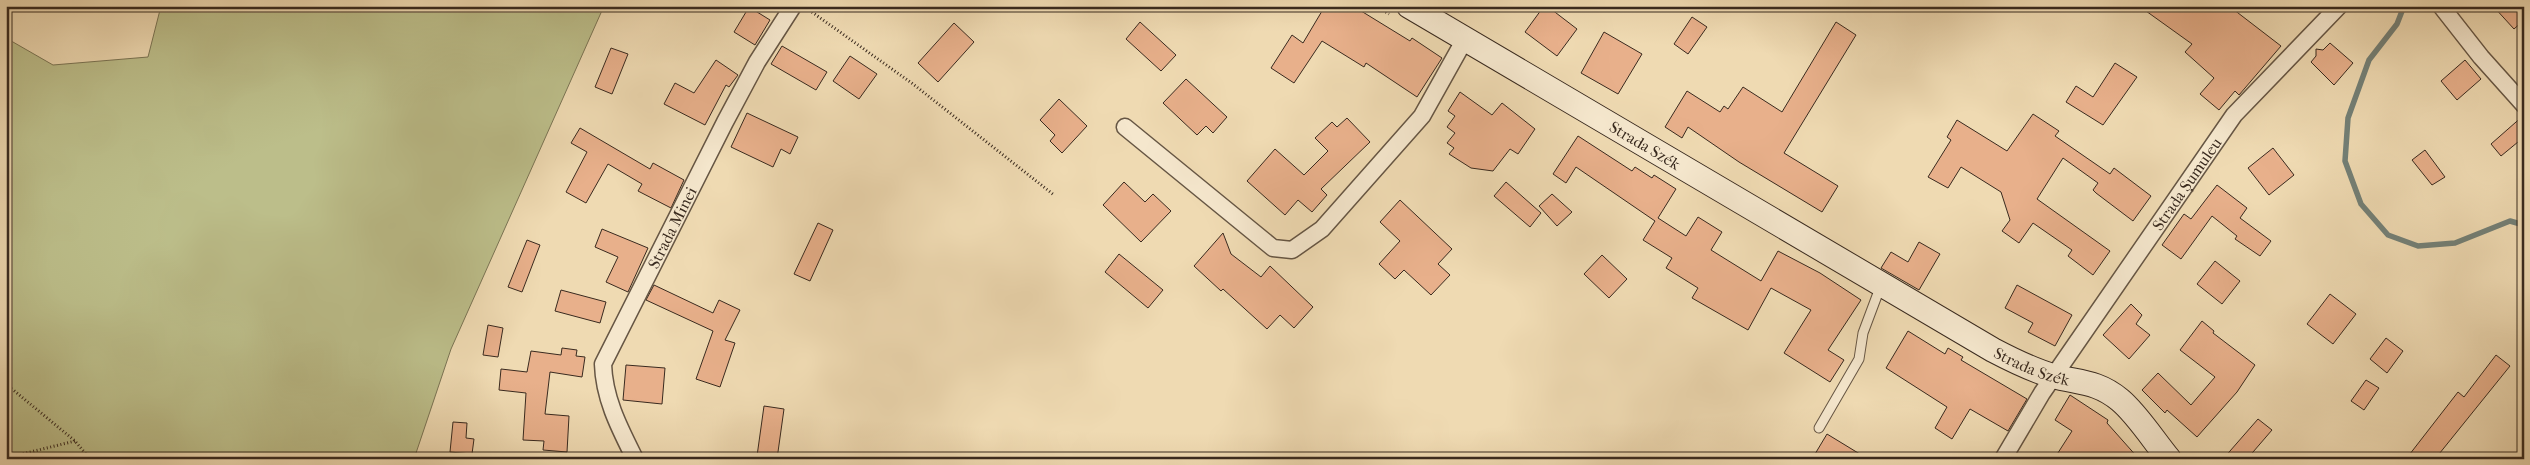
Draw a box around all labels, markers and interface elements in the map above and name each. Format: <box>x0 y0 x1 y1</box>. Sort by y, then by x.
street label: Strada Szék <box>1606 117 1684 174</box>
street label: Strada Șumuleu <box>2148 134 2226 234</box>
street label: Strada Minei <box>644 183 701 272</box>
street label: Strada Szék <box>1991 343 2072 390</box>

